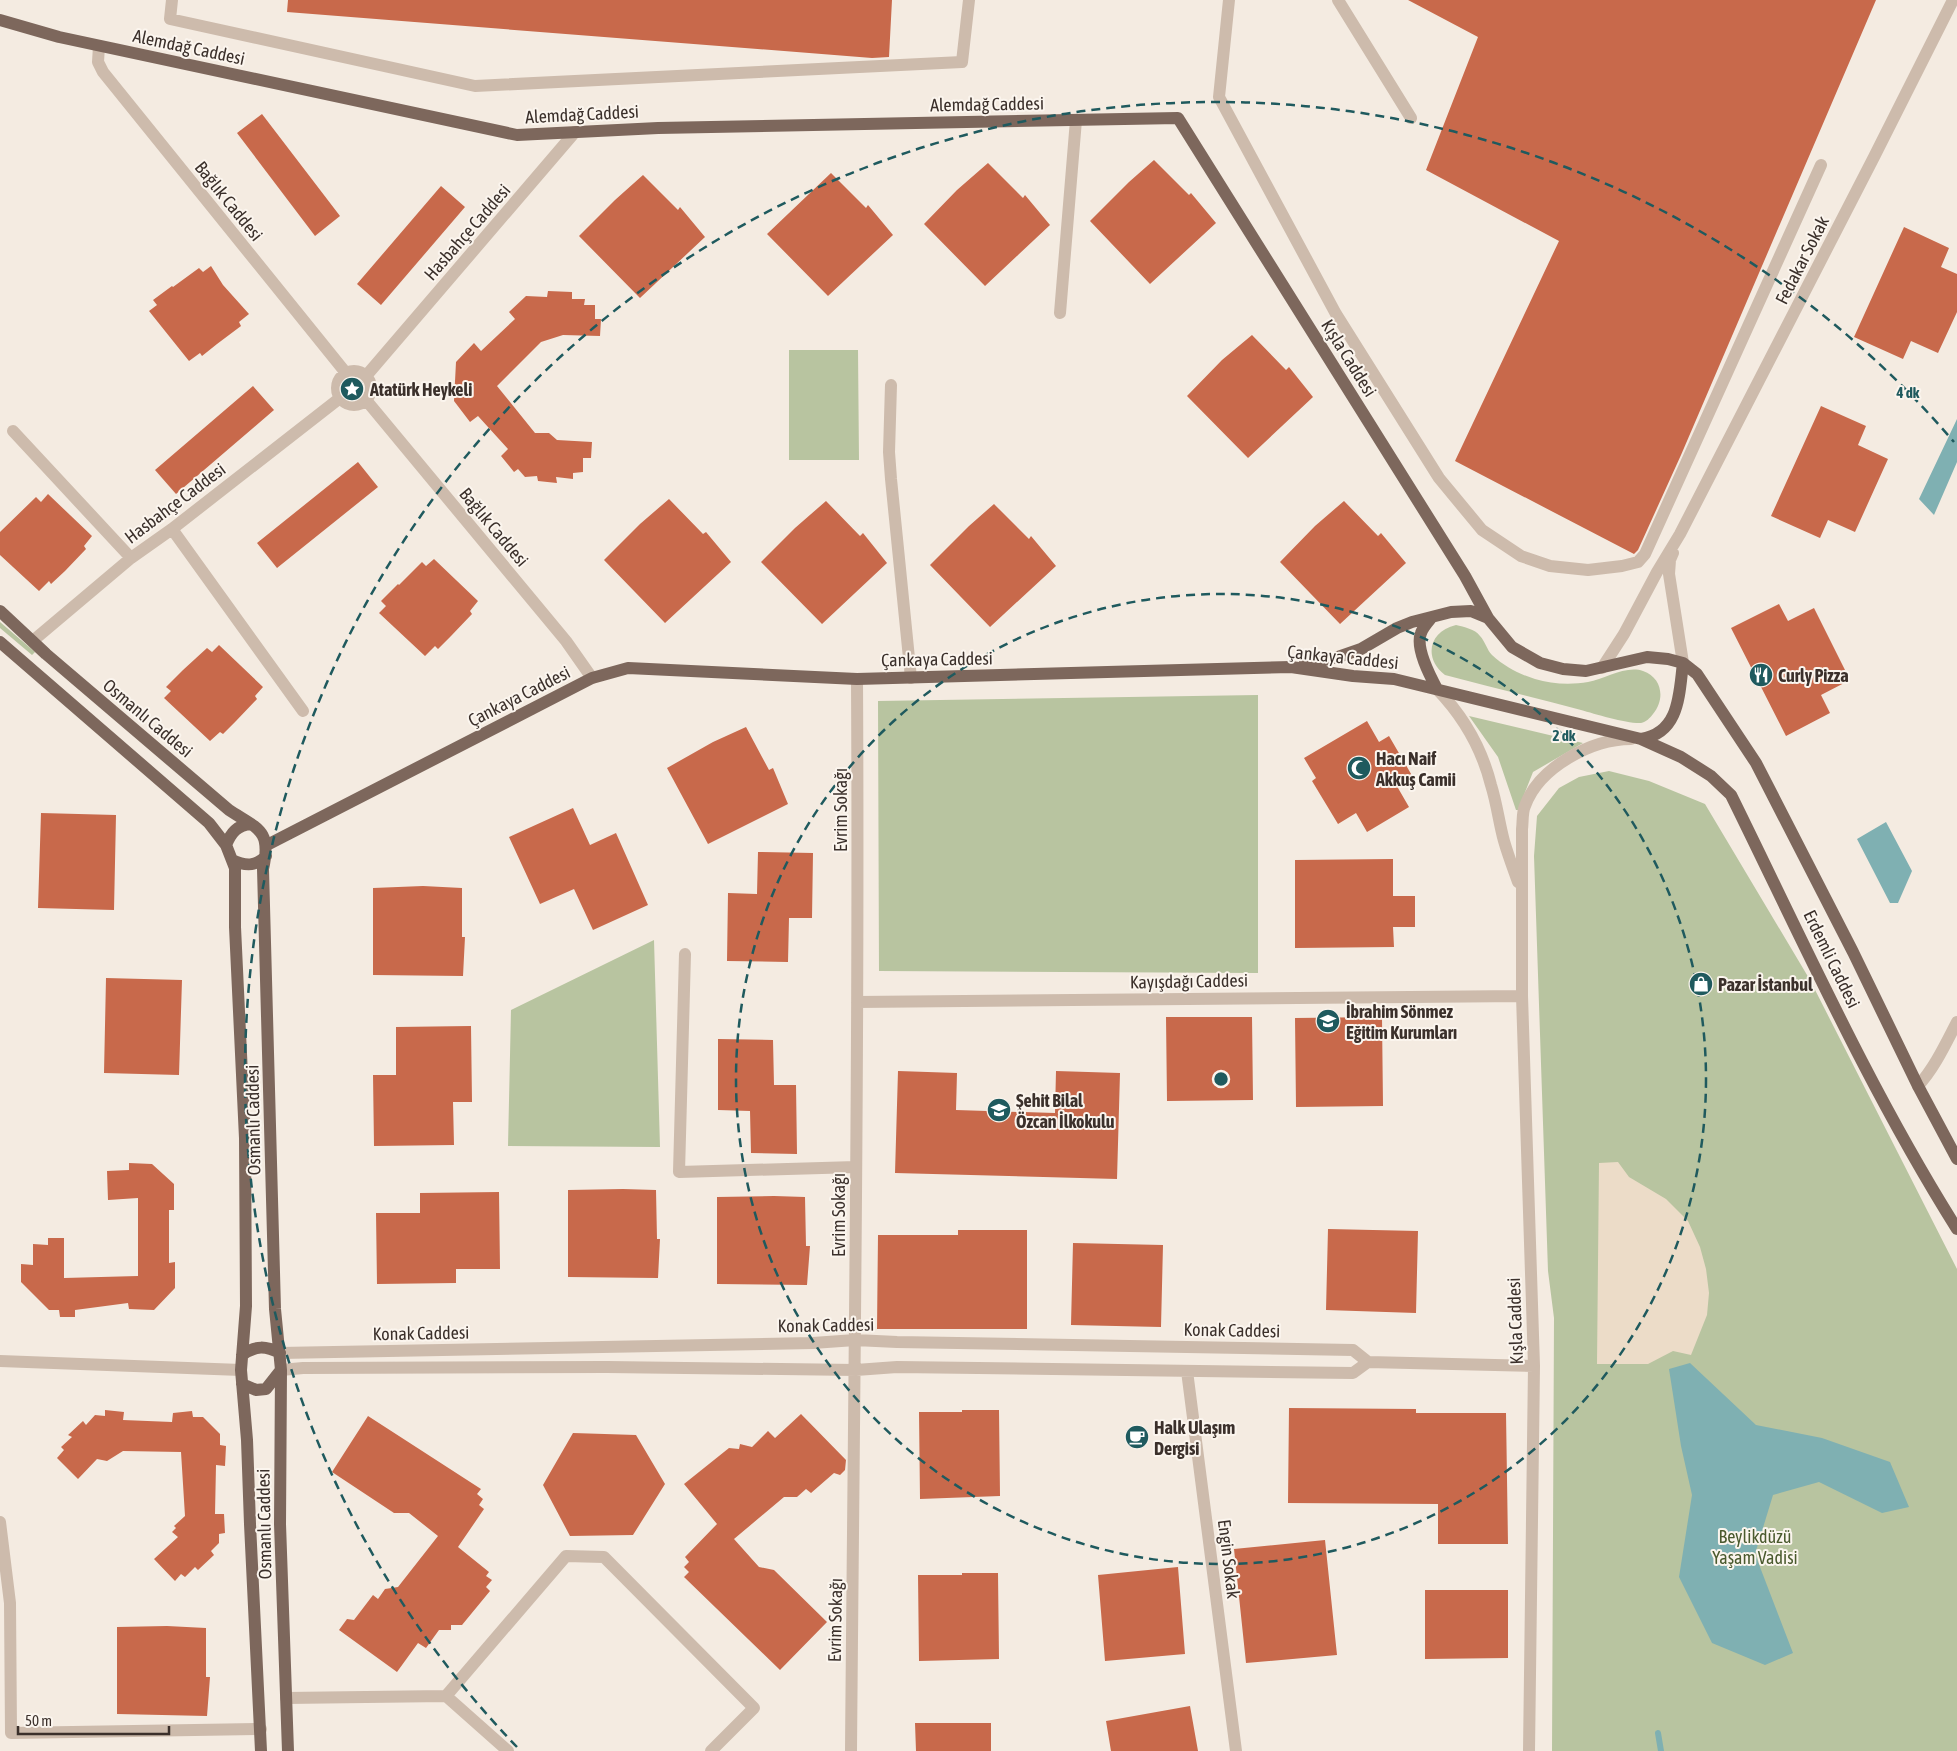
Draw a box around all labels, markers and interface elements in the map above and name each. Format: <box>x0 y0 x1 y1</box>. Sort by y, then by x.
street label: Alemdağ Caddesi <box>131 25 247 69</box>
street label: Alemdağ Caddesi <box>930 93 1044 115</box>
street label: Alemdağ Caddesi <box>525 101 639 127</box>
street label: Bağlık Caddesi <box>191 157 267 245</box>
street label: Hasbahçe Caddesi <box>420 180 514 284</box>
street label: Fedakar Sokak <box>1771 212 1833 308</box>
street label: Kışla Caddesi <box>1317 315 1381 401</box>
place icon: Atatürk Heykeli <box>339 376 365 402</box>
place label: Atatürk Heykeli <box>369 379 472 400</box>
text: 4 dk <box>1896 384 1920 401</box>
street label: Hasbahçe Caddesi <box>121 458 229 548</box>
street label: Bağlık Caddesi <box>455 483 533 571</box>
street label: Çankaya Caddesi <box>1286 641 1400 673</box>
street label: Çankaya Caddesi <box>881 648 993 670</box>
street label: Çankaya Caddesi <box>464 661 574 731</box>
restaurant icon: Curly Pizza <box>1748 662 1774 688</box>
place label: Curly Pizza <box>1778 665 1849 686</box>
street label: Osmanlı Caddesi <box>99 674 197 762</box>
text: 2 dk <box>1553 727 1576 744</box>
place label: Hacı Naif Akkuş Camii <box>1375 748 1456 790</box>
mosque icon: Hacı Naif Akkuş Camii <box>1346 755 1372 781</box>
street label: Evrim Sokağı <box>830 768 851 852</box>
street label: Erdemli Caddesi <box>1799 907 1865 1011</box>
street label: Kayışdağı Caddesi <box>1130 969 1248 993</box>
shop icon: Pazar İstanbul <box>1688 971 1714 997</box>
place label: Pazar İstanbul <box>1718 974 1813 995</box>
place label: İbrahim Sönmez Eğitim Kurumları <box>1346 1001 1457 1043</box>
school or university icon: İbrahim Sönmez Eğitim Kurumları <box>1315 1008 1341 1034</box>
street label: Osmanlı Caddesi <box>242 1065 264 1175</box>
centre of rings <box>1212 1070 1230 1088</box>
place label: Şehit Bilal Özcan İlkokulu <box>1016 1090 1115 1132</box>
school or university icon: Şehit Bilal Özcan İlkokulu <box>986 1097 1012 1123</box>
street label: Evrim Sokağı <box>828 1173 849 1257</box>
street label: Kışla Caddesi <box>1503 1277 1527 1365</box>
street label: Konak Caddesi <box>778 1314 874 1336</box>
street label: Konak Caddesi <box>1184 1319 1280 1341</box>
street label: Konak Caddesi <box>373 1322 469 1344</box>
place label: Halk Ulaşım Dergisi <box>1154 1417 1235 1459</box>
cafe icon: Halk Ulaşım Dergisi <box>1124 1424 1150 1450</box>
street label: Osmanlı Caddesi <box>253 1469 275 1579</box>
street label: Engin Sokak <box>1214 1518 1244 1600</box>
park label: Beylikdüzü Yaşam Vadisi <box>1712 1526 1798 1568</box>
street label: Evrim Sokağı <box>824 1578 846 1662</box>
scale bar <box>18 1704 169 1736</box>
text: 50 m <box>25 1712 52 1729</box>

